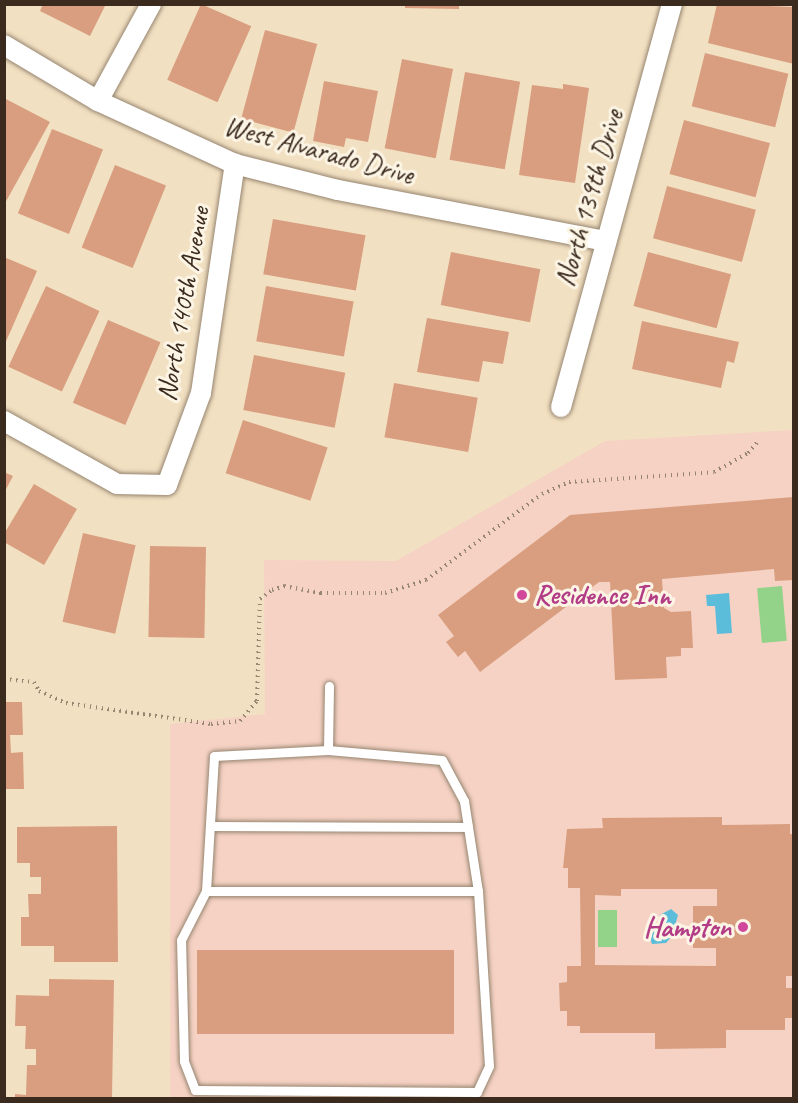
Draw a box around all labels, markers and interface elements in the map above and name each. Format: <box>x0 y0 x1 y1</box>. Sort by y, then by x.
street label: North 139th Drive <box>548 106 630 290</box>
street label: West Alvarado Drive <box>221 109 417 191</box>
street label: North 140th Avenue <box>149 204 217 404</box>
place label: Residence Inn <box>534 578 670 612</box>
marker: Residence Inn <box>515 588 529 602</box>
place label: Hampton <box>644 910 731 944</box>
marker: Hampton <box>736 920 750 934</box>

